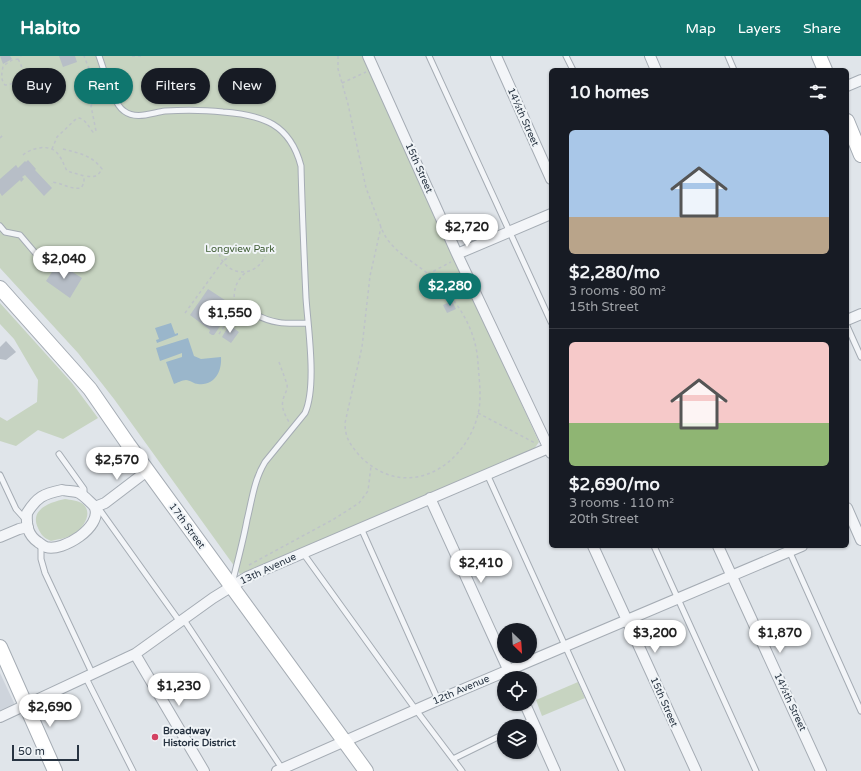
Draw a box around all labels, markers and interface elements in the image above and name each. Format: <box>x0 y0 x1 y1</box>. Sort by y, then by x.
text: Habito <box>20 17 80 39</box>
text: Map <box>686 20 716 37</box>
text: Layers <box>738 20 781 37</box>
text: Share <box>803 20 841 37</box>
chip: Buy <box>12 68 66 104</box>
chip: Rent <box>74 68 133 104</box>
chip: Filters <box>141 68 210 104</box>
chip: New <box>218 68 276 104</box>
icon: filters <box>807 81 829 103</box>
text: 10 homes <box>569 82 649 103</box>
street label: 14½th Street <box>505 86 541 148</box>
street label: 15th Street <box>403 141 435 195</box>
icon: home <box>663 156 735 228</box>
pin: $2,720 <box>434 214 500 248</box>
text: $2,720 <box>445 219 489 235</box>
park label: Longview Park <box>205 243 275 255</box>
pin: $2,040 <box>31 246 97 280</box>
text: $2,040 <box>42 251 86 267</box>
text: $2,280/mo <box>569 262 660 283</box>
pin: $2,280 <box>417 273 483 307</box>
text: $2,280 <box>428 278 472 294</box>
text: 3 rooms · 80 m² <box>569 283 666 299</box>
text: 15th Street <box>569 299 639 315</box>
pin: $1,550 <box>197 300 263 334</box>
text: $1,550 <box>208 305 252 321</box>
icon: home <box>663 368 735 440</box>
pin: $2,570 <box>84 447 150 481</box>
text: $2,570 <box>95 452 139 468</box>
text: $2,690/mo <box>569 474 660 495</box>
text: 3 rooms · 110 m² <box>569 495 674 511</box>
street label: 17th Street <box>166 501 208 551</box>
text: 20th Street <box>569 511 639 527</box>
pin: $2,410 <box>448 550 514 584</box>
street label: 13th Avenue <box>238 551 298 587</box>
text: $2,410 <box>459 555 503 571</box>
pin: $3,200 <box>622 620 688 654</box>
pin: $1,870 <box>747 620 813 654</box>
north arrow <box>497 623 537 663</box>
map controls <box>497 623 537 759</box>
text: $3,200 <box>633 625 677 641</box>
text: $1,870 <box>758 625 802 641</box>
button: locate <box>497 671 537 711</box>
street label: 14½th Street <box>771 671 809 733</box>
street label: 12th Avenue <box>431 672 492 707</box>
pin: $1,230 <box>146 673 212 707</box>
street label: 15th Street <box>648 675 680 729</box>
text: $1,230 <box>157 678 201 694</box>
pin: $2,690 <box>17 694 83 728</box>
text: $2,690 <box>28 699 72 715</box>
button: layers <box>497 719 537 759</box>
place label: Broadway Historic District <box>163 725 236 749</box>
marker: Broadway Historic District <box>150 732 160 742</box>
scale bar <box>12 743 79 762</box>
text: 50 m <box>18 745 45 758</box>

